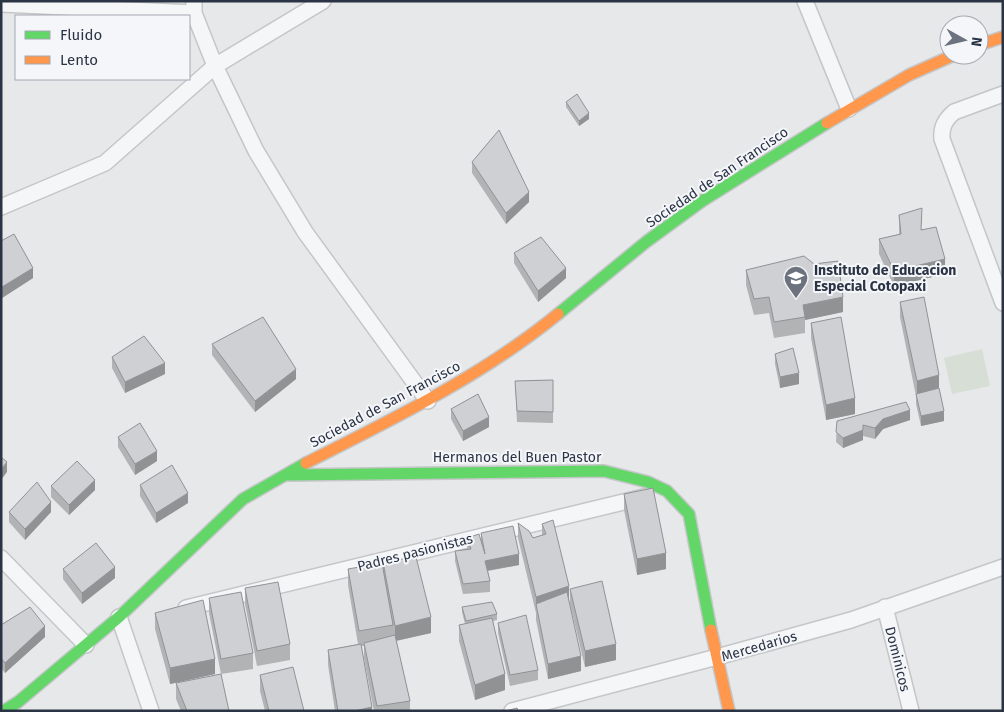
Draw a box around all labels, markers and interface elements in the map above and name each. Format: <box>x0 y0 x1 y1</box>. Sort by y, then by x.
legend <box>15 15 190 80</box>
north arrow <box>939 15 989 65</box>
text: Fluido <box>60 26 102 44</box>
text: N <box>967 36 985 48</box>
text: Lento <box>60 51 98 69</box>
street label: Sociedad de San Francisco <box>643 123 792 231</box>
place label: Instituto de Educacion Especial Cotopaxi <box>814 262 956 295</box>
school or university icon: Instituto de Educacion Especial Cotopaxi <box>783 265 809 299</box>
street label: Sociedad de San Francisco <box>307 358 463 451</box>
street label: Hermanos del Buen Pastor <box>433 449 602 466</box>
street label: Padres pasionistas <box>356 530 475 575</box>
street label: Dominicos <box>881 625 914 694</box>
street label: Mercedarios <box>719 627 799 665</box>

